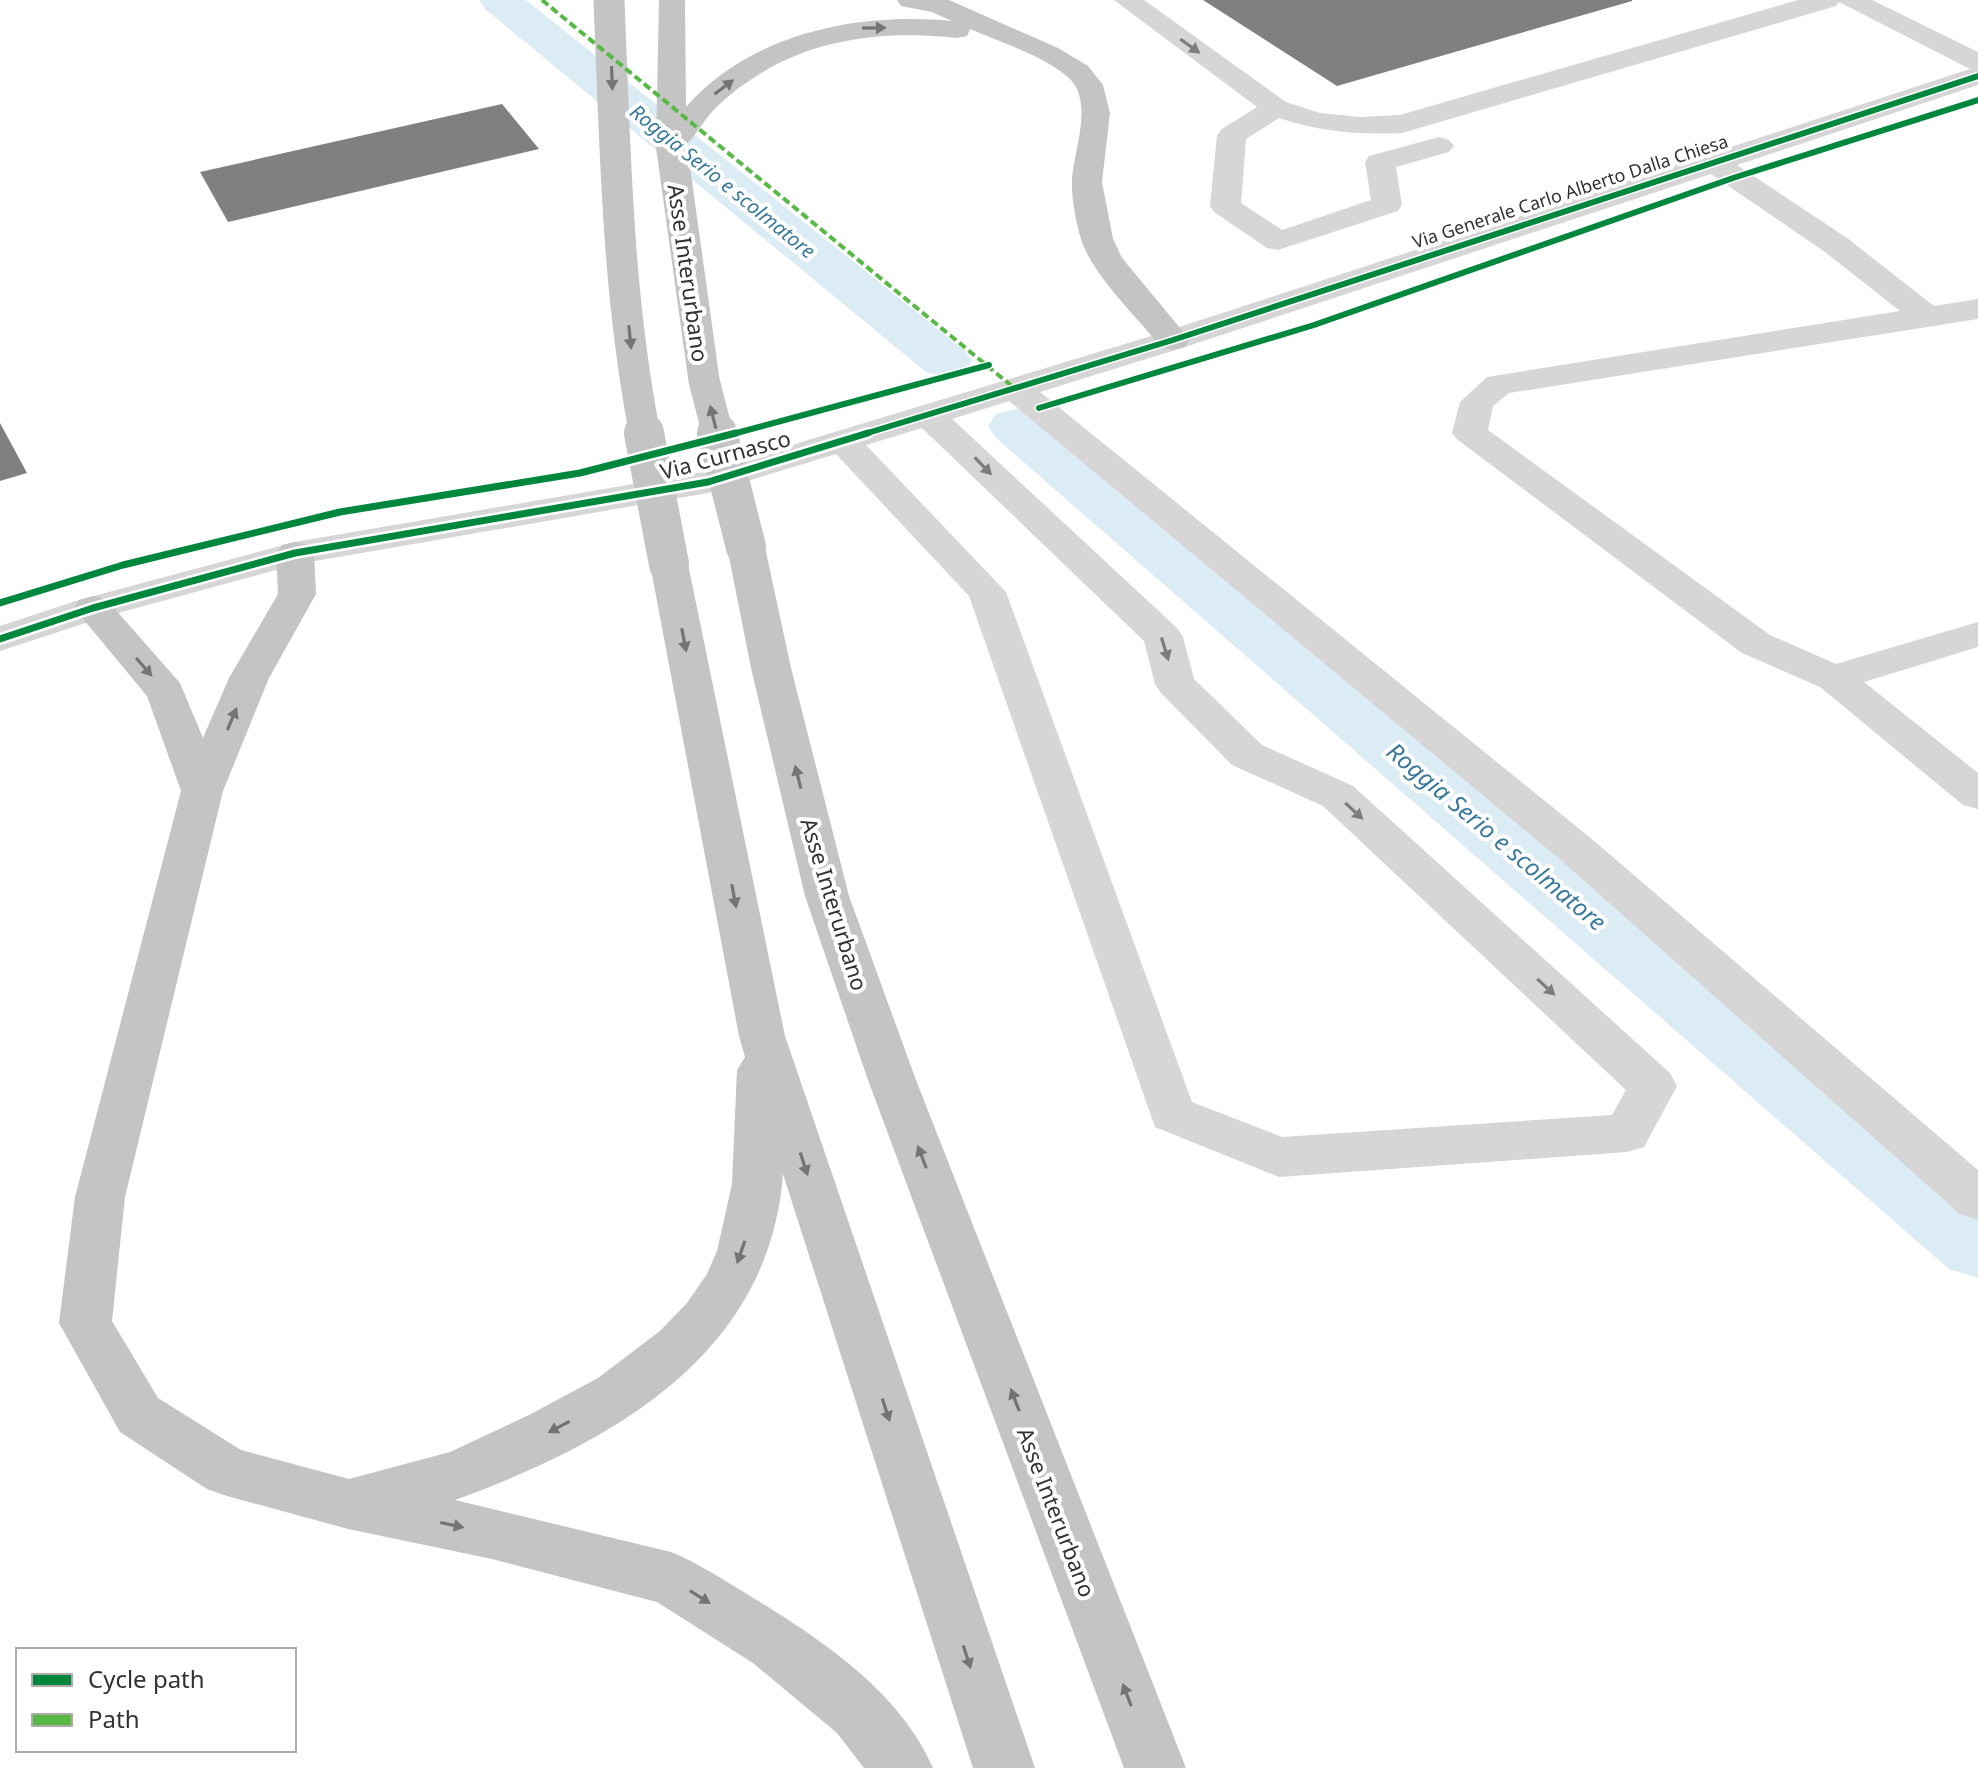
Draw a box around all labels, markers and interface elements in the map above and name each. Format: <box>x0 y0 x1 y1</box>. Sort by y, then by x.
one-way arrow <box>862 22 887 34</box>
one-way arrow <box>1180 38 1201 53</box>
one-way arrow <box>606 66 619 91</box>
one-way arrow <box>714 79 734 95</box>
water label: Roggia Serio e scolmatore <box>625 98 821 264</box>
street label: Via Generale Carlo Alberto Dalla Chiesa <box>1409 128 1731 254</box>
street label: Asse Interurbano <box>662 182 716 364</box>
one-way arrow <box>624 325 637 350</box>
one-way arrow <box>707 404 719 429</box>
street label: Via Curnasco <box>656 422 794 486</box>
one-way arrow <box>973 456 991 475</box>
one-way arrow <box>678 628 691 653</box>
one-way arrow <box>1159 637 1172 661</box>
one-way arrow <box>135 658 153 677</box>
one-way arrow <box>226 707 239 731</box>
water label: Roggia Serio e scolmatore <box>1380 734 1614 938</box>
one-way arrow <box>791 765 804 790</box>
one-way arrow <box>1345 802 1364 820</box>
street label: Asse Interurbano <box>794 814 876 994</box>
one-way arrow <box>728 883 741 908</box>
one-way arrow <box>1536 978 1555 996</box>
one-way arrow <box>915 1145 928 1169</box>
one-way arrow <box>798 1152 811 1176</box>
one-way arrow <box>735 1240 747 1264</box>
one-way arrow <box>1008 1388 1021 1412</box>
one-way arrow <box>880 1399 892 1423</box>
one-way arrow <box>547 1421 570 1434</box>
street label: Asse Interurbano <box>1011 1423 1103 1601</box>
one-way arrow <box>440 1519 465 1532</box>
one-way arrow <box>689 1590 711 1604</box>
one-way arrow <box>962 1646 974 1670</box>
legend <box>16 1648 296 1752</box>
text: Cycle path <box>88 1662 205 1695</box>
one-way arrow <box>1120 1683 1133 1707</box>
text: Path <box>88 1702 139 1735</box>

